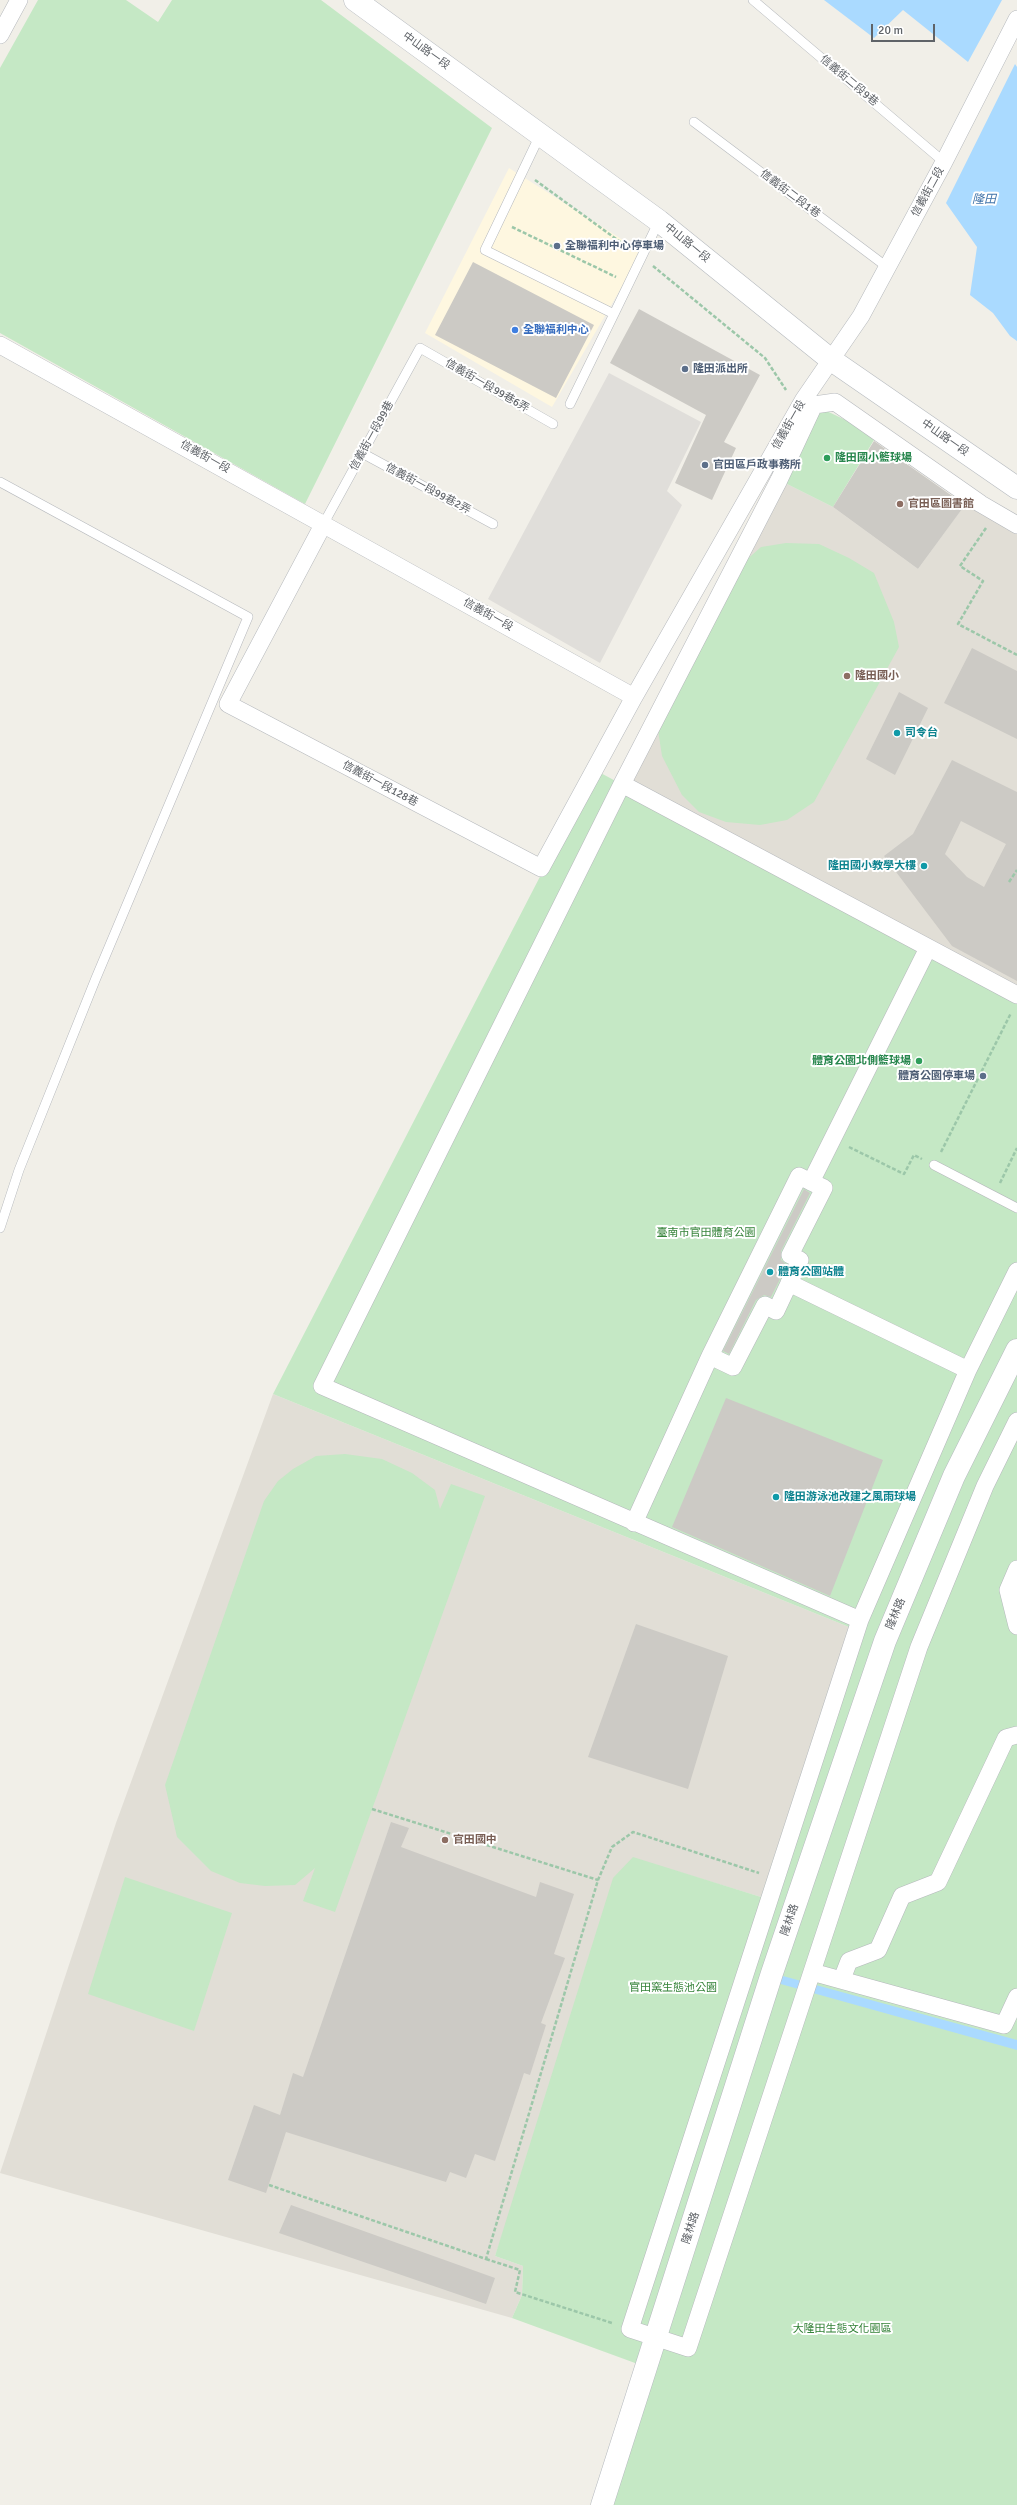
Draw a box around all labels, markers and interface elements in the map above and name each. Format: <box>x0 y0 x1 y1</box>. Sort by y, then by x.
scale bar <box>873 16 937 42</box>
text: 20 m <box>878 23 903 38</box>
street label: 中山路一段 <box>400 29 452 73</box>
street label: 信義街二段9巷 <box>817 53 881 109</box>
street label: 信義街二段 <box>909 165 947 219</box>
street label: 信義街二段1巷 <box>757 167 823 221</box>
water label: 隆田 <box>972 193 996 207</box>
street label: 中山路一段 <box>661 221 713 265</box>
place label: 全聯福利中心停車場 <box>565 239 664 253</box>
marker: 全聯福利中心停車場 <box>552 241 562 251</box>
place label: 全聯福利中心 <box>523 323 589 337</box>
marker: 全聯福利中心 <box>510 325 520 335</box>
street label: 信義街一段99巷6弄 <box>443 357 531 415</box>
place label: 隆田派出所 <box>693 362 748 376</box>
marker: 隆田派出所 <box>680 364 690 374</box>
street label: 信義街一段 <box>770 398 808 452</box>
street label: 信義街一段99巷 <box>347 399 397 473</box>
street label: 中山路一段 <box>919 417 971 459</box>
street label: 信義街一段 <box>178 438 232 476</box>
place label: 隆田國小籃球場 <box>835 451 912 465</box>
marker: 隆田國小籃球場 <box>822 453 832 463</box>
place label: 官田區戶政事務所 <box>713 458 801 472</box>
marker: 官田區戶政事務所 <box>700 460 710 470</box>
street label: 信義街一段99巷2弄 <box>383 461 473 517</box>
place label: 官田區圖書館 <box>908 497 974 511</box>
marker: 官田區圖書館 <box>895 499 905 509</box>
street label: 信義街一段 <box>461 596 515 634</box>
place label: 隆田國小 <box>855 669 899 683</box>
marker: 隆田國小 <box>842 671 852 681</box>
place label: 司令台 <box>905 726 938 740</box>
marker: 司令台 <box>892 728 902 738</box>
street label: 信義街一段128巷 <box>340 758 420 810</box>
place label: 隆田國小教學大樓 <box>828 859 916 873</box>
marker: 隆田國小教學大樓 <box>919 861 929 871</box>
place label: 體育公園北側籃球場 <box>812 1054 911 1068</box>
marker: 體育公園北側籃球場 <box>914 1056 924 1066</box>
place label: 體育公園停車場 <box>898 1069 975 1083</box>
marker: 體育公園停車場 <box>978 1071 988 1081</box>
park label: 臺南市官田體育公園 <box>657 1226 755 1240</box>
place label: 體育公園站體 <box>778 1265 844 1279</box>
marker: 體育公園站體 <box>765 1267 775 1277</box>
place label: 隆田游泳池改建之風雨球場 <box>784 1490 916 1504</box>
marker: 隆田游泳池改建之風雨球場 <box>771 1492 781 1502</box>
street label: 隆林路 <box>883 1596 909 1632</box>
place label: 官田國中 <box>453 1833 497 1847</box>
marker: 官田國中 <box>440 1835 450 1845</box>
street label: 隆林路 <box>778 1902 802 1938</box>
park label: 官田窯生態池公園 <box>629 1981 717 1995</box>
street label: 隆林路 <box>680 2210 702 2246</box>
park label: 大隆田生態文化園區 <box>793 2322 891 2336</box>

